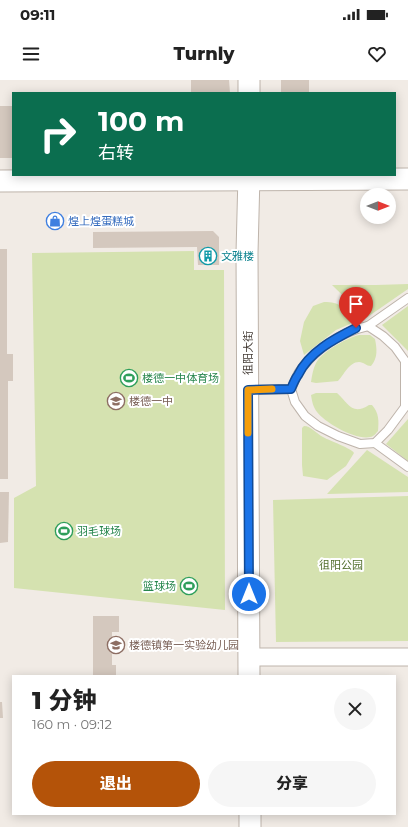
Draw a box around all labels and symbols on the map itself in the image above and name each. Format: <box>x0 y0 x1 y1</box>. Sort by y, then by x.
north arrow <box>360 188 396 224</box>
shop icon: 煌上煌蛋糕城 <box>45 211 65 231</box>
place label: 煌上煌蛋糕城 <box>68 214 134 228</box>
building icon: 文雅楼 <box>198 246 218 266</box>
place label: 文雅楼 <box>221 249 254 263</box>
pin <box>339 287 373 328</box>
street label: 徂阳大街 <box>241 331 255 375</box>
sports icon: 楼德一中体育场 <box>119 368 139 388</box>
place label: 楼德一中体育场 <box>142 371 219 385</box>
school or university icon: 楼德一中 <box>106 391 126 411</box>
place label: 楼德一中 <box>129 394 173 408</box>
sports icon: 羽毛球场 <box>54 521 74 541</box>
place label: 羽毛球场 <box>77 524 121 538</box>
park label: 徂阳公园 <box>319 558 363 572</box>
position arrow <box>228 573 270 615</box>
sports icon: 篮球场 <box>179 576 199 596</box>
place label: 篮球场 <box>143 579 176 593</box>
school or university icon: 楼德镇第一实验幼儿园 <box>106 635 126 655</box>
place label: 楼德镇第一实验幼儿园 <box>129 638 239 652</box>

